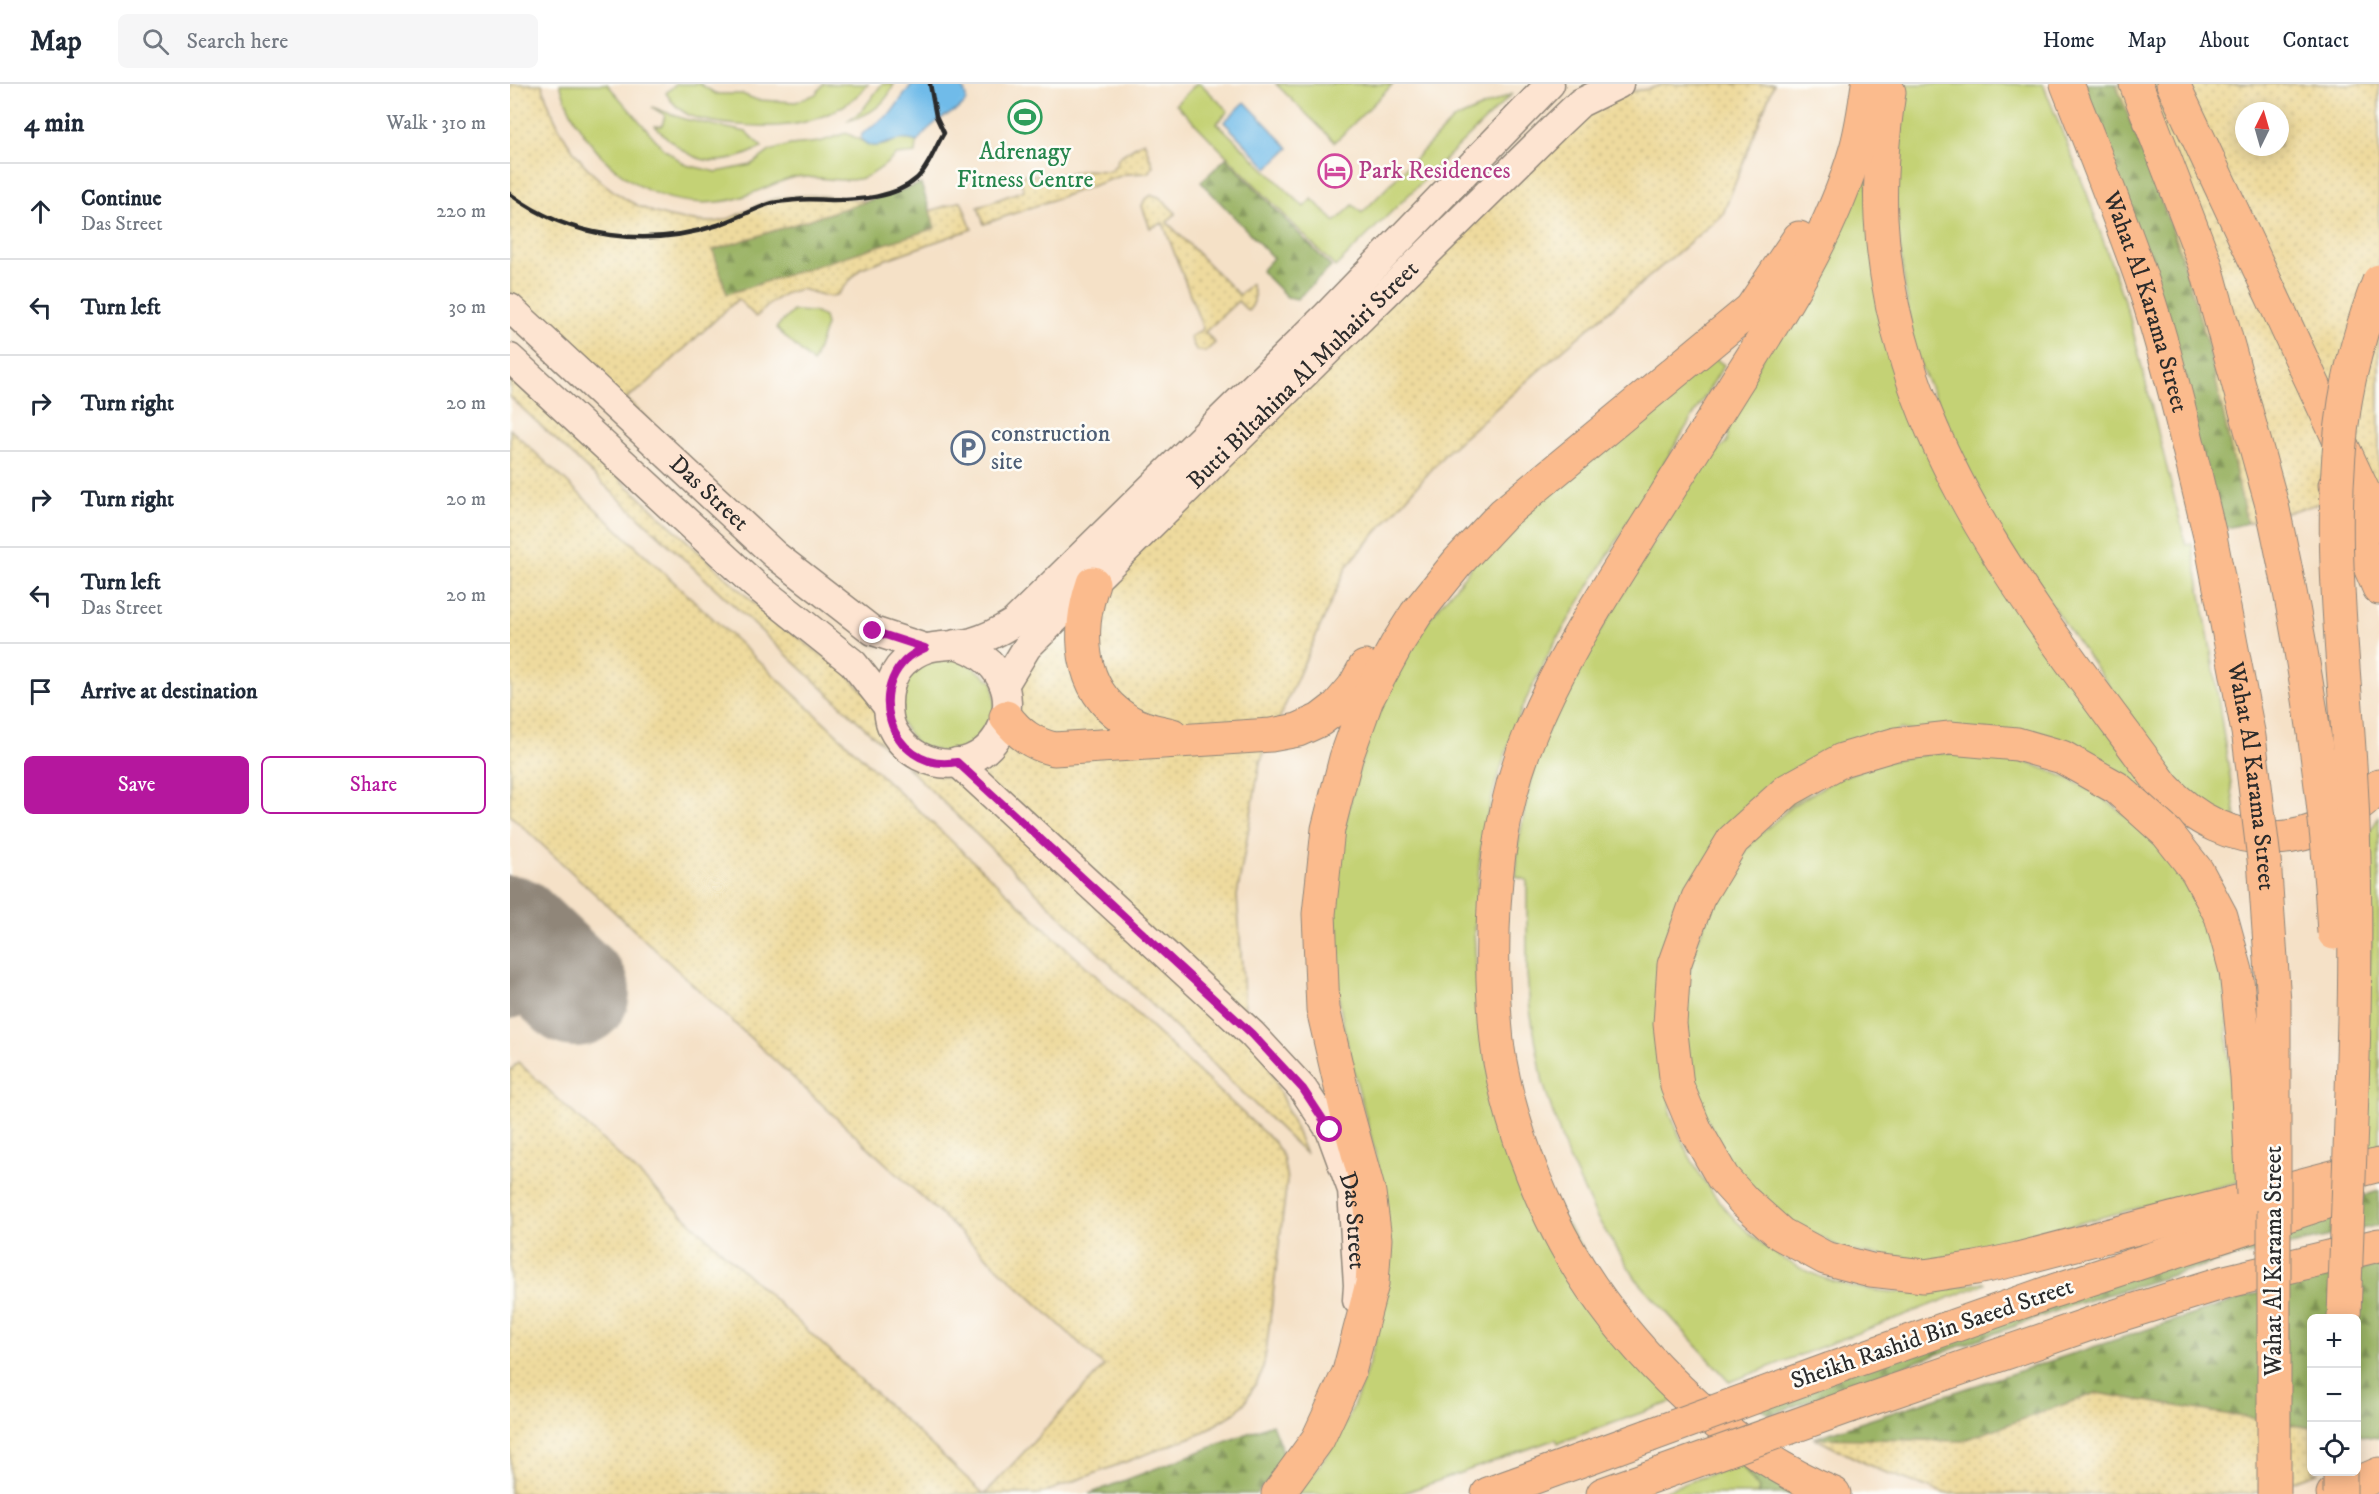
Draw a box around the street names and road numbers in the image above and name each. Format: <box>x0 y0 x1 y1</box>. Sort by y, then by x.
street label: Wahat Al Karama Street <box>2096 186 2195 416</box>
street label: Butti Biltahina Al Muhairi Street <box>1181 254 1426 496</box>
street label: Das Street <box>663 449 755 538</box>
street label: Wahat Al Karama Street <box>2220 659 2281 892</box>
street label: Wahat Al Karama Street <box>2259 1146 2289 1377</box>
street label: Das Street <box>1332 1168 1372 1271</box>
street label: Sheikh Rashid Bin Saeed Street <box>1787 1271 2077 1396</box>

